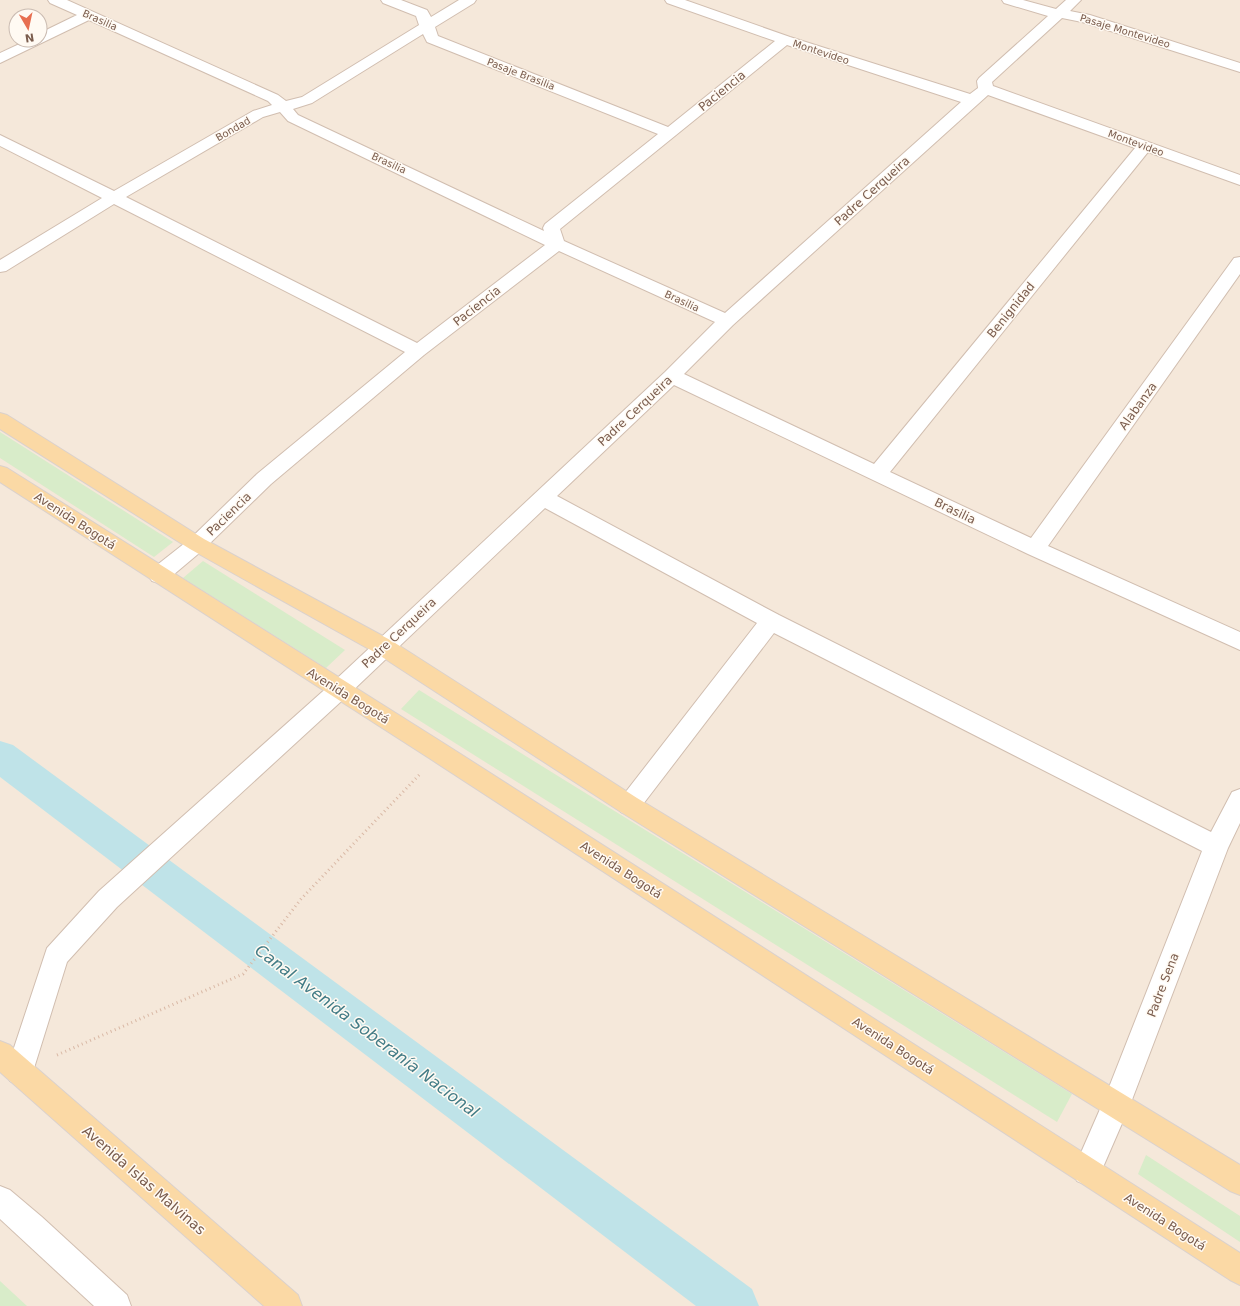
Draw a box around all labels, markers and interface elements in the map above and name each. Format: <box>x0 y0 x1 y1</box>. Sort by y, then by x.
street label: Brasilia <box>81 7 119 33</box>
north arrow <box>8 8 48 48</box>
street label: Pasaje Montevideo <box>1079 12 1171 50</box>
text: N <box>24 30 35 45</box>
street label: Montevideo <box>791 38 851 66</box>
street label: Pasaje Brasilia <box>485 56 557 92</box>
street label: Paciencia <box>696 68 748 114</box>
street label: Bondad <box>214 115 252 143</box>
street label: Montevideo <box>1107 128 1165 158</box>
street label: Brasilia <box>370 150 408 176</box>
street label: Padre Cerqueira <box>832 154 912 228</box>
street label: Benignidad <box>984 279 1038 341</box>
street label: Paciencia <box>451 283 503 329</box>
street label: Brasilia <box>663 288 701 314</box>
street label: Padre Cerqueira <box>595 373 675 449</box>
street label: Alabanza <box>1116 380 1160 432</box>
street label: Avenida Bogotá <box>32 489 118 553</box>
street label: Paciencia <box>204 489 254 539</box>
street label: Brasilia <box>932 495 978 527</box>
street label: Padre Cerqueira <box>359 595 439 671</box>
street label: Avenida Bogotá <box>304 665 392 727</box>
street label: Avenida Bogotá <box>578 838 664 902</box>
water label: Canal Avenida Soberanía Nacional <box>251 941 483 1122</box>
street label: Padre Sena <box>1144 951 1182 1019</box>
street label: Avenida Bogotá <box>850 1014 936 1078</box>
street label: Avenida Islas Malvinas <box>79 1122 209 1238</box>
street label: Avenida Bogotá <box>1122 1190 1208 1254</box>

